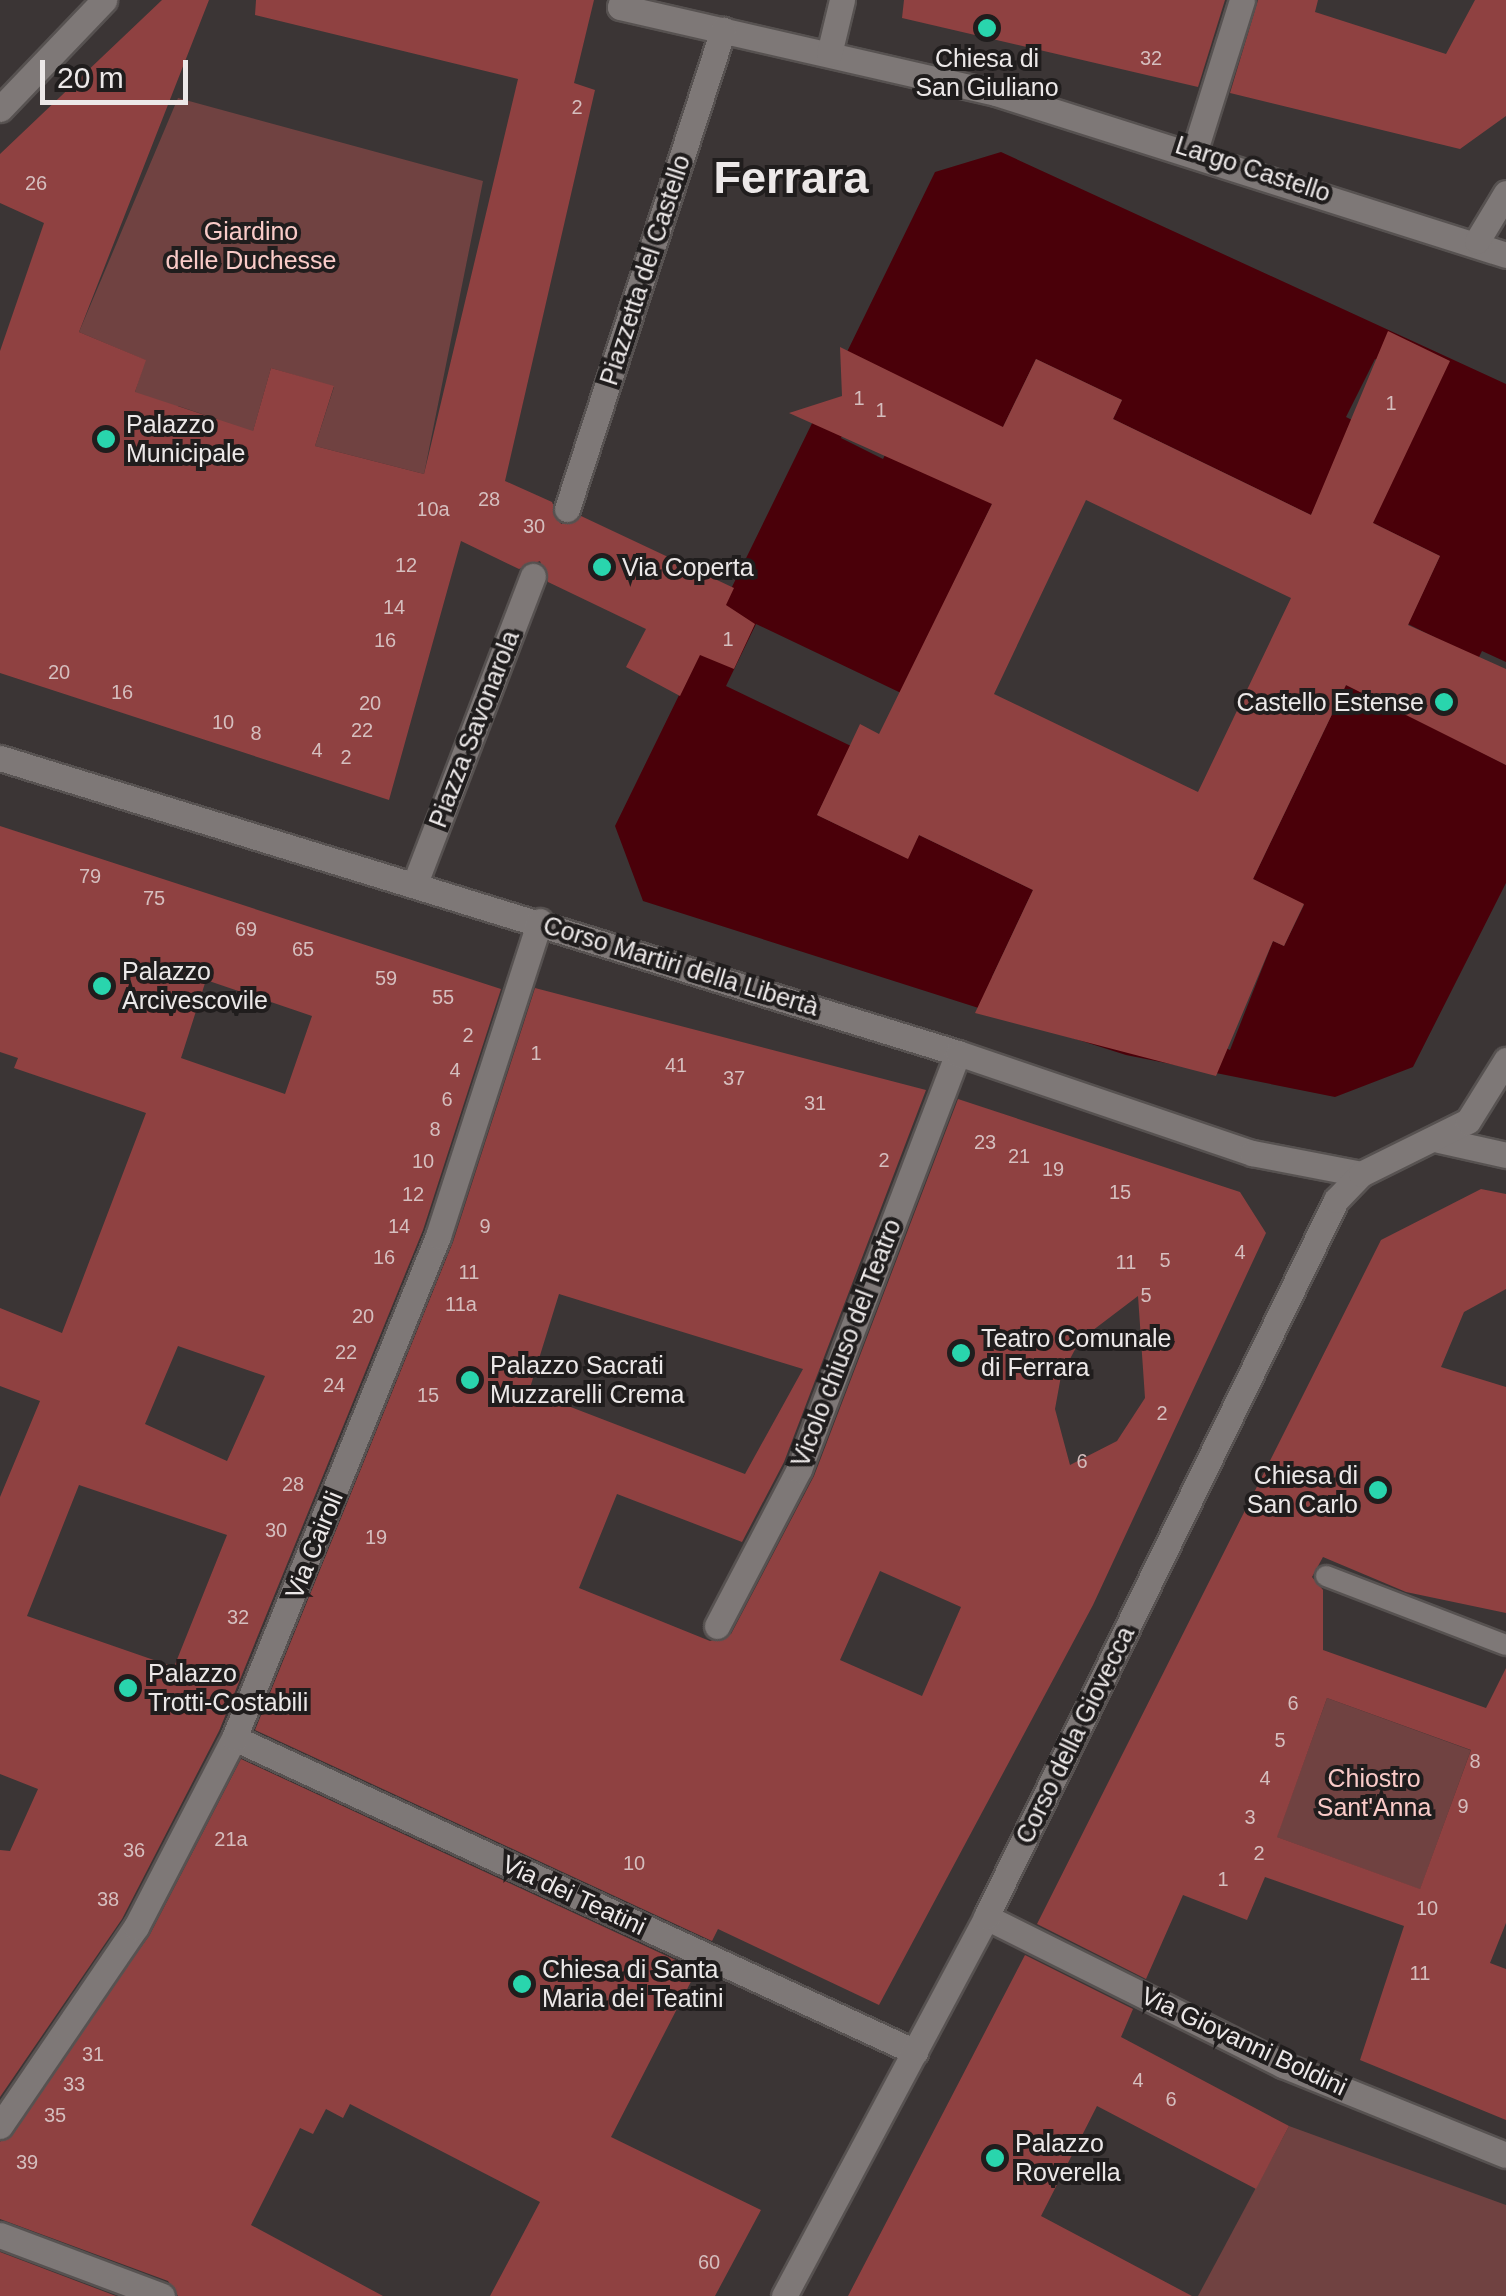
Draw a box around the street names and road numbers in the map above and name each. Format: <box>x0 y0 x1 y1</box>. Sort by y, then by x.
street label: Largo Castello <box>1172 130 1334 208</box>
street label: Piazzetta del Castello <box>594 151 696 389</box>
street label: Piazza Savonarola <box>423 626 525 832</box>
street label: Corso Martiri della Libertà <box>540 910 822 1022</box>
street label: Vicolo chiuso del Teatro <box>785 1215 907 1471</box>
street label: Via Cairoli <box>279 1487 349 1603</box>
street label: Corso della Giovecca <box>1009 1622 1141 1848</box>
street label: Via dei Teatini <box>497 1849 651 1941</box>
street label: Via Giovanni Boldini <box>1136 1980 1352 2102</box>

